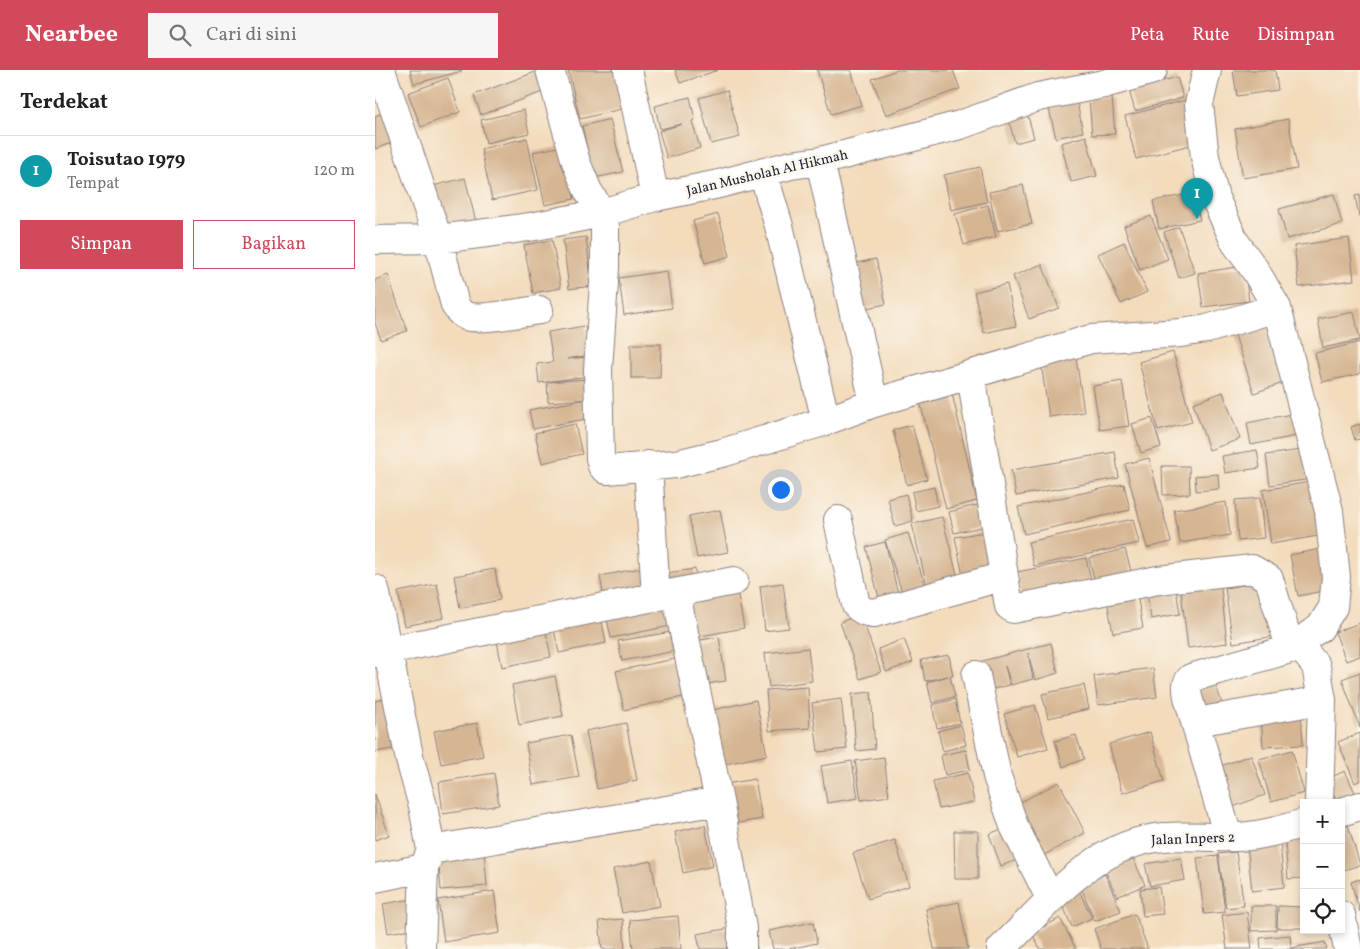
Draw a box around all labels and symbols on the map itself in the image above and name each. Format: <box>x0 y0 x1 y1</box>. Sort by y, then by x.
street label: Jalan Musholah Al Hikmah <box>685 146 850 201</box>
pin: 1 <box>1181 178 1213 219</box>
your location <box>768 477 794 503</box>
street label: Jalan Inpers 2 <box>1151 829 1235 850</box>

